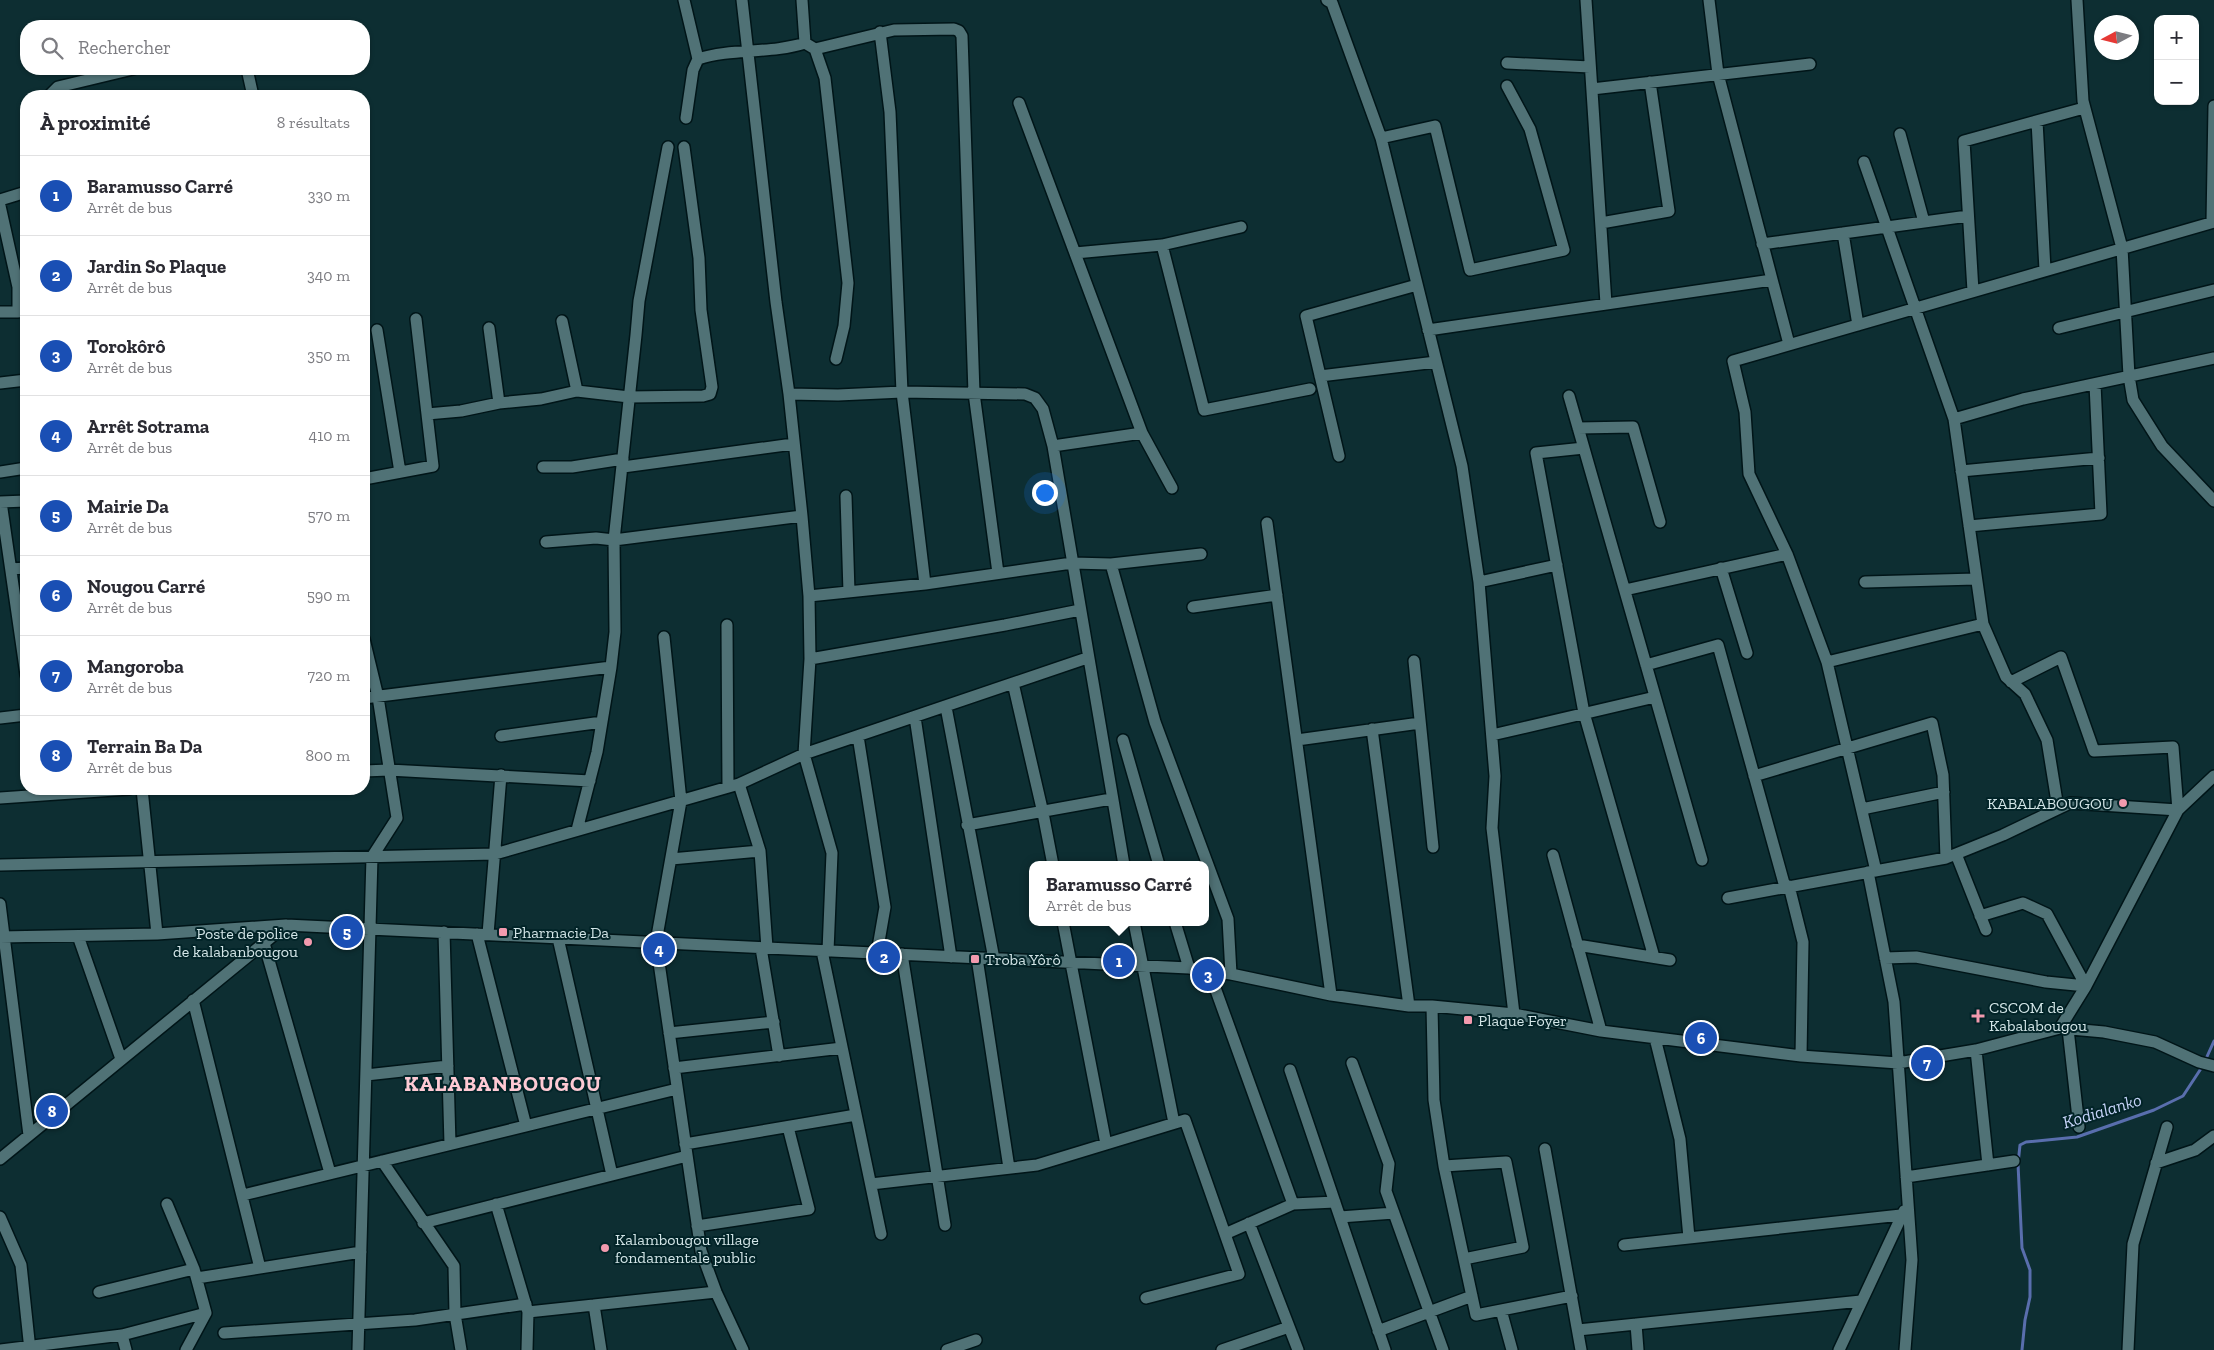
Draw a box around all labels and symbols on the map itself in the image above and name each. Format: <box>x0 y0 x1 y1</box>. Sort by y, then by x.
north arrow <box>2094 15 2139 60</box>
your location <box>1032 480 1058 506</box>
place label: KABALABOUGOU <box>1987 794 2113 813</box>
marker: KABALABOUGOU <box>2117 797 2129 809</box>
pin: 5 <box>331 913 363 951</box>
place label: Pharmacie Da <box>513 923 609 942</box>
place label: Poste de police de kalabanbougou <box>173 924 298 961</box>
marker: Pharmacie Da <box>497 926 509 938</box>
pin: 4 <box>643 930 675 968</box>
marker: Poste de police de kalabanbougou <box>302 936 314 948</box>
pin: 2 <box>868 938 900 976</box>
pin: 1 <box>1103 942 1135 980</box>
place label: Troba Yôrô <box>985 950 1061 969</box>
marker: Troba Yôrô <box>969 953 981 965</box>
pin: 3 <box>1192 956 1224 994</box>
place label: CSCOM de Kabalabougou <box>1989 998 2087 1035</box>
marker: CSCOM de Kabalabougou <box>1971 1009 1985 1023</box>
place label: Plaque Foyer <box>1478 1011 1567 1030</box>
marker: Plaque Foyer <box>1462 1014 1474 1026</box>
pin: 6 <box>1685 1019 1717 1057</box>
pin: 7 <box>1911 1044 1943 1082</box>
district label: KALABANBOUGOU <box>404 1071 602 1096</box>
water label: Kodialanko <box>2060 1089 2144 1133</box>
pin: 8 <box>36 1092 68 1130</box>
place label: Kalambougou village fondamentale public <box>615 1230 759 1267</box>
marker: Kalambougou village fondamentale public <box>599 1242 611 1254</box>

